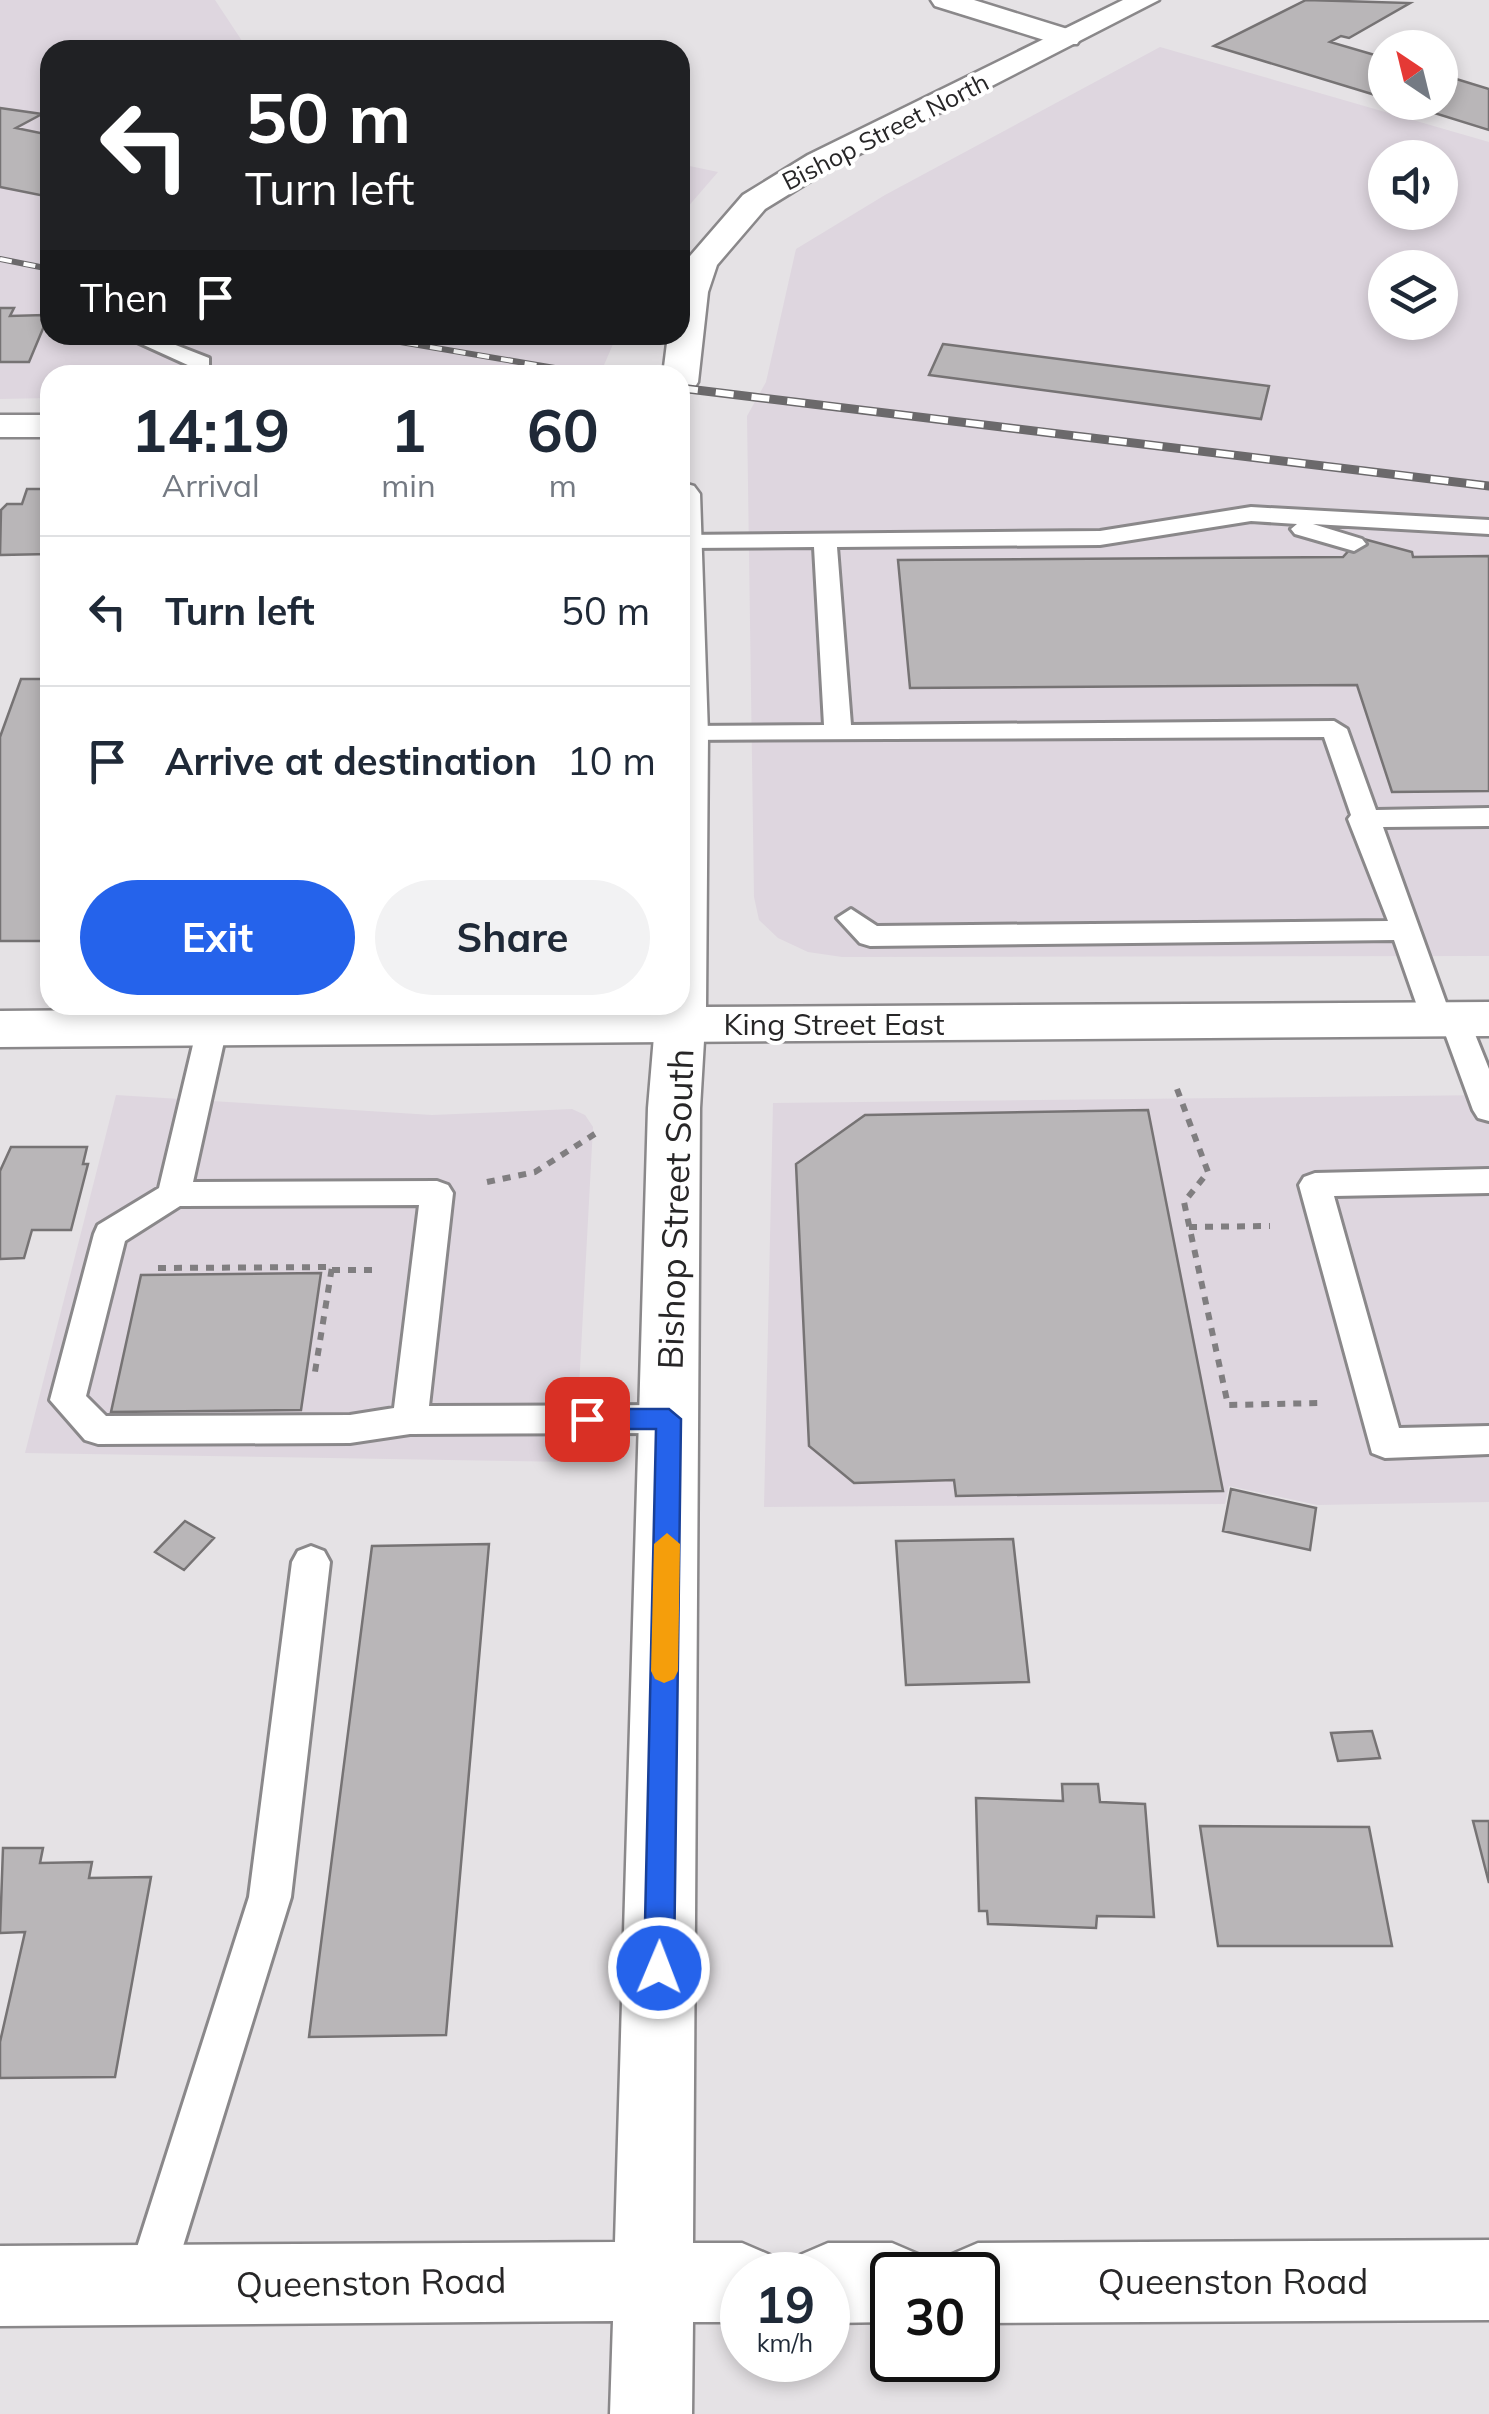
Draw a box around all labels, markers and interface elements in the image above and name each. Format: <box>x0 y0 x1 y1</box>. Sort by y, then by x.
north arrow <box>1368 30 1458 120</box>
map controls <box>1368 30 1458 340</box>
street label: Bishop Street North <box>777 66 993 196</box>
text: 50 m <box>245 73 411 161</box>
icon: left <box>80 80 210 210</box>
button: sound <box>1368 140 1458 230</box>
text: Turn left <box>245 160 414 216</box>
button: layers <box>1368 250 1458 340</box>
icon: arrive <box>188 270 243 325</box>
text: Then <box>80 274 168 322</box>
text: 14:19 <box>131 392 290 467</box>
text: 1 <box>390 392 426 467</box>
text: 60 <box>527 392 599 467</box>
text: Arrival <box>162 465 260 505</box>
text: min <box>381 465 436 505</box>
text: m <box>549 465 577 505</box>
icon: left <box>80 584 135 639</box>
text: Turn left <box>165 587 315 635</box>
text: 50 m <box>561 587 650 635</box>
icon: arrive <box>80 734 135 789</box>
text: Arrive at destination <box>165 737 537 785</box>
text: 10 m <box>567 737 656 785</box>
button: Exit <box>80 880 355 995</box>
button: Share <box>375 880 650 995</box>
street label: King Street East <box>723 1005 945 1043</box>
street label: Bishop Street South <box>647 1048 703 1370</box>
pin <box>545 1377 630 1462</box>
icon: arrive <box>560 1392 615 1447</box>
position arrow <box>607 1916 711 2020</box>
speed limit sign: 30 <box>870 2252 1000 2382</box>
street label: Queenston Road <box>235 2258 507 2306</box>
street label: Queenston Road <box>1098 2259 1368 2303</box>
text: 19 <box>755 2273 815 2336</box>
text: km/h <box>757 2327 813 2358</box>

